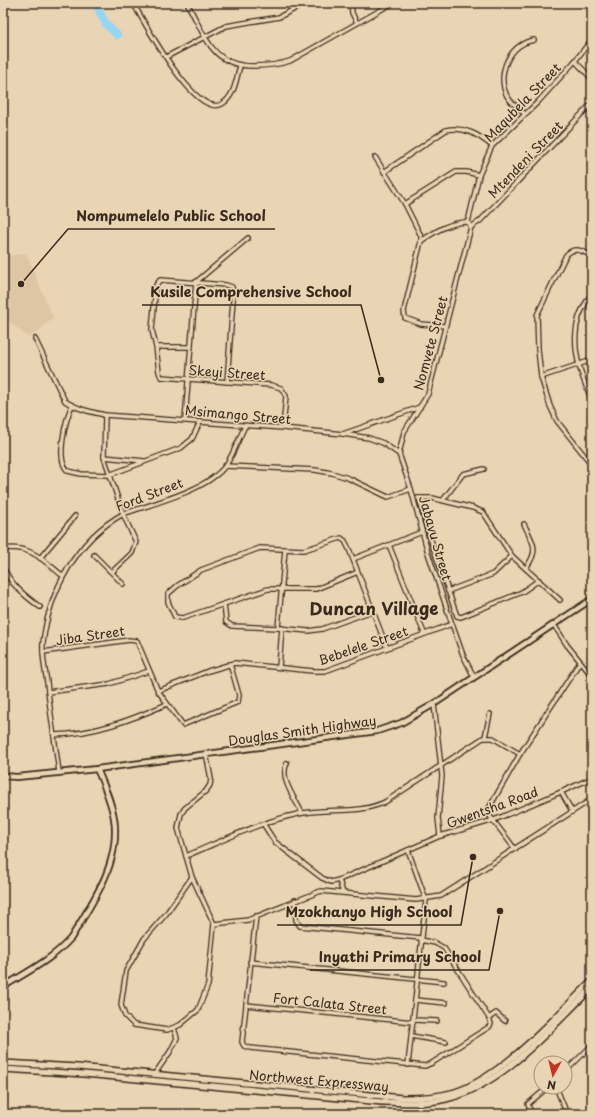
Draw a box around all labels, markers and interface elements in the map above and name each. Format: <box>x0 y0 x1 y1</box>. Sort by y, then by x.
street label: Maqubela Street <box>479 58 565 146</box>
street label: Mtendeni Street <box>483 116 567 202</box>
callout: Nompumelelo Public School <box>68 203 275 229</box>
text: Nompumelelo Public School <box>76 205 266 226</box>
callout: Kusile Comprehensive School <box>142 279 361 305</box>
text: Kusile Comprehensive School <box>150 281 352 302</box>
street label: Nomvete Street <box>408 294 452 392</box>
street label: Skeyi Street <box>188 360 266 384</box>
street label: Msimango Street <box>184 400 292 428</box>
street label: Ford Street <box>113 472 185 516</box>
street label: Jabavu Street <box>415 493 457 583</box>
district label: Duncan Village <box>309 595 439 621</box>
street label: Jiba Street <box>54 621 126 649</box>
street label: Bebelele Street <box>316 621 410 669</box>
street label: Douglas Smith Highway <box>227 710 377 750</box>
street label: Gwentsha Road <box>444 782 540 832</box>
callout: Mzokhanyo High School <box>277 899 461 925</box>
text: Mzokhanyo High School <box>285 901 453 922</box>
callout: Inyathi Primary School <box>310 944 489 970</box>
text: Inyathi Primary School <box>319 946 481 967</box>
street label: Fort Calata Street <box>272 988 388 1018</box>
north arrow <box>533 1055 573 1095</box>
street label: Northwest Expressway <box>248 1064 390 1096</box>
text: N <box>546 1076 557 1094</box>

